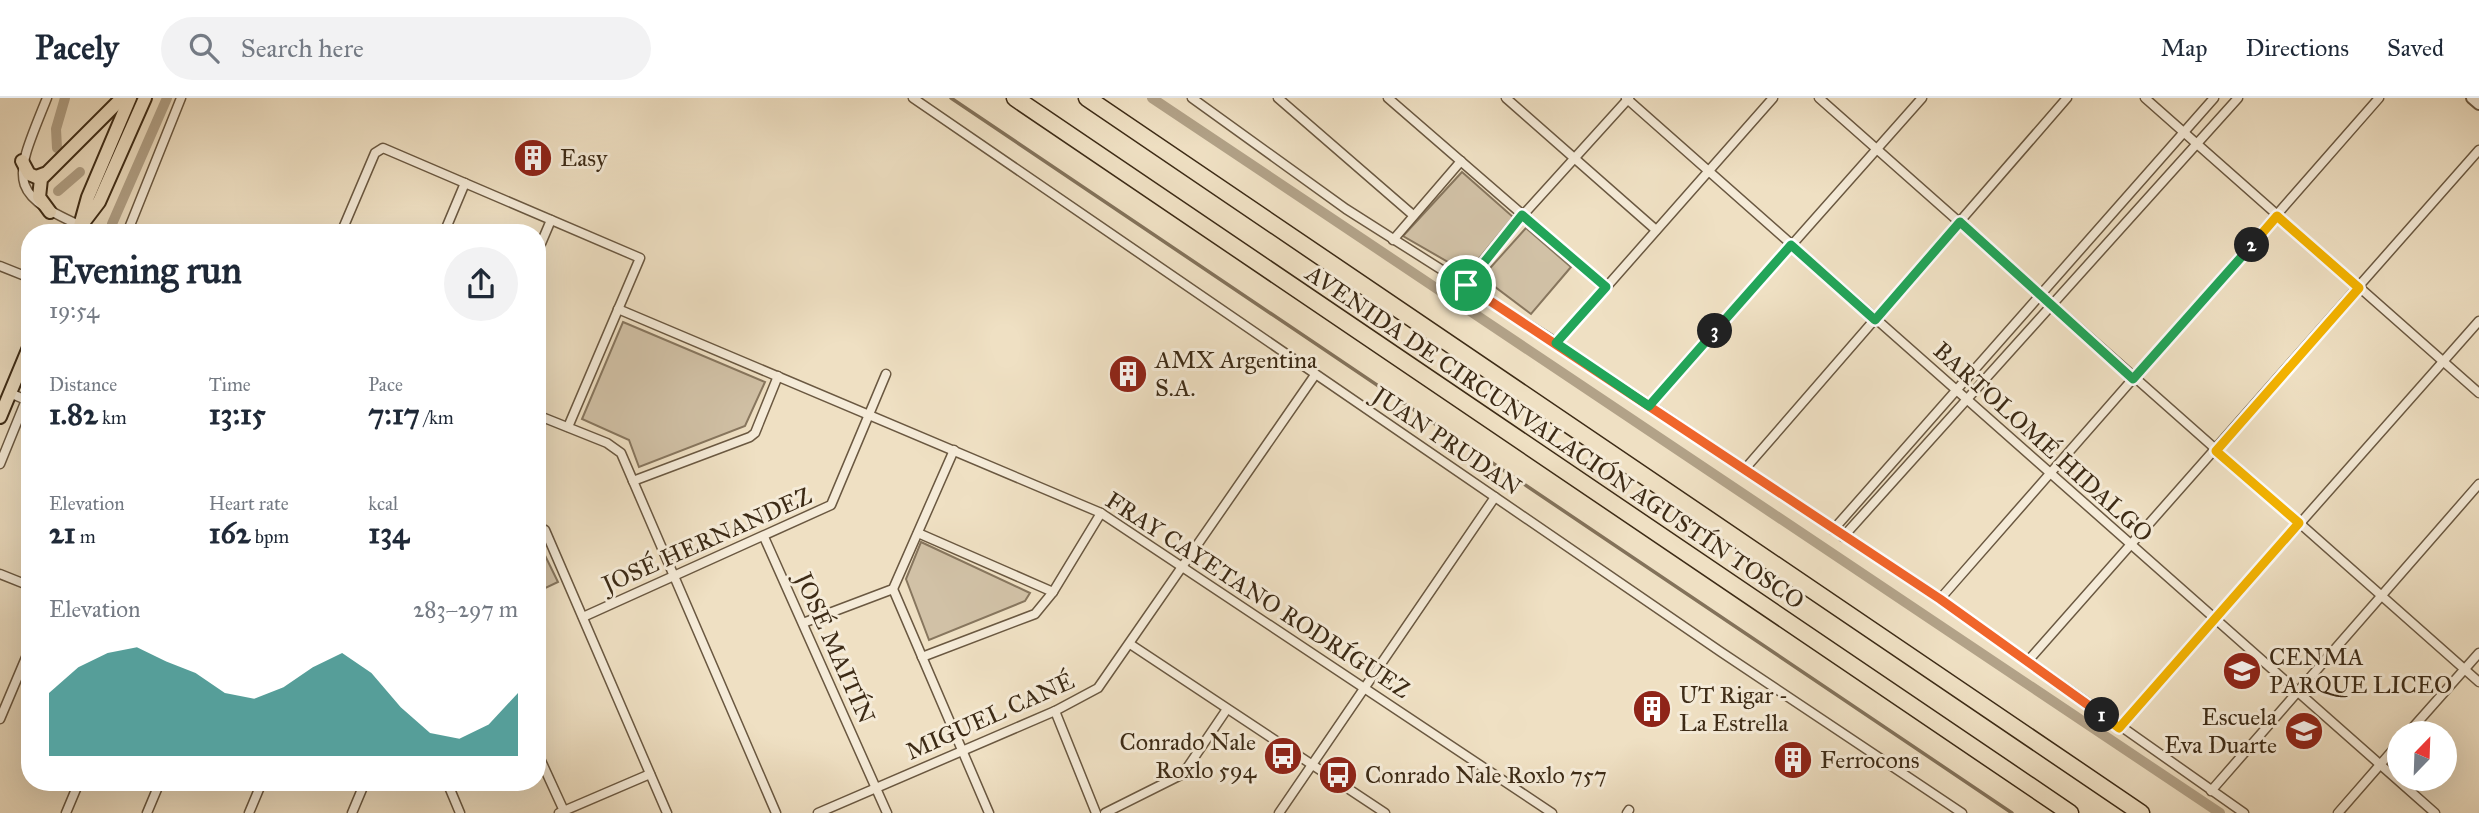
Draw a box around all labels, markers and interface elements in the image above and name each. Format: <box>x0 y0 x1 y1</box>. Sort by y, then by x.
search box <box>161 17 651 80</box>
text: Pacely <box>35 28 119 68</box>
icon: search <box>185 29 223 67</box>
text: Search here <box>241 32 364 64</box>
text: Map <box>2161 33 2208 63</box>
text: Directions <box>2246 33 2349 63</box>
text: Saved <box>2387 33 2444 63</box>
building icon: Easy <box>512 137 554 179</box>
place label: Easy <box>560 143 608 173</box>
pin: 2 <box>2234 228 2270 262</box>
text: 2 <box>2247 233 2256 256</box>
text: Evening run <box>49 247 242 293</box>
button: share <box>444 247 518 321</box>
pin <box>1436 255 1496 315</box>
street label: AVENIDA DE CIRCUNVALACIÓN AGUSTÍN TOSCO <box>1299 258 1810 616</box>
icon: arrive <box>1447 266 1485 304</box>
text: 19:54 <box>49 296 99 324</box>
pin: 3 <box>1698 314 1732 348</box>
text: 3 <box>1711 319 1718 342</box>
street label: BARTOLOMÉ HIDALGO <box>1927 335 2159 549</box>
place label: AMX Argentina S.A. <box>1154 345 1318 403</box>
building icon: AMX Argentina S.A. <box>1107 353 1149 395</box>
text: Distance <box>49 373 117 396</box>
text: Time <box>209 373 251 396</box>
text: Pace <box>368 373 403 396</box>
street label: JUAN PRUDAN <box>1364 378 1527 502</box>
text: 1.82 <box>49 396 98 432</box>
text: 13:15 <box>209 396 266 432</box>
text: 7:17 <box>368 396 420 432</box>
text: km <box>98 406 127 429</box>
text: /km <box>420 406 454 429</box>
street label: JOSÉ HERNANDEZ <box>595 480 816 601</box>
street label: FRAY CAYETANO RODRÍGUEZ <box>1100 485 1416 705</box>
text: Elevation <box>49 492 124 515</box>
text: Heart rate <box>209 492 289 515</box>
text: kcal <box>368 492 398 515</box>
text: 21 <box>49 515 76 551</box>
text: 162 <box>209 515 251 551</box>
text: 134 <box>368 515 409 551</box>
text: m <box>76 525 96 548</box>
text: bpm <box>251 525 289 548</box>
street label: JOSÉ MAITÍN <box>787 565 882 728</box>
text: Elevation <box>49 595 140 623</box>
text: 283–297 m <box>413 595 518 623</box>
place label: CENMA PARQUE LICEO <box>2269 642 2452 700</box>
school or university icon: CENMA PARQUE LICEO <box>2221 650 2263 692</box>
street label: MIGUEL CANÉ <box>901 665 1079 767</box>
place label: UT Rigar - La Estrella <box>1679 680 1789 738</box>
building icon: UT Rigar - La Estrella <box>1631 688 1673 730</box>
pin: 1 <box>2084 698 2120 732</box>
place label: Escuela Eva Duarte <box>2164 702 2278 760</box>
text: 1 <box>2098 703 2105 726</box>
school or university icon: Escuela Eva Duarte <box>2283 710 2325 752</box>
north arrow <box>2387 721 2457 791</box>
map controls <box>2387 721 2457 791</box>
place label: Conrado Nale Roxlo 594 <box>1119 727 1257 785</box>
bus stop icon: Conrado Nale Roxlo 594 <box>1262 735 1304 777</box>
building icon: Ferrocons <box>1772 739 1814 781</box>
place label: Ferrocons <box>1820 745 1919 775</box>
bus stop icon: Conrado Nale Roxlo 757 <box>1317 754 1359 796</box>
place label: Conrado Nale Roxlo 757 <box>1365 760 1607 790</box>

